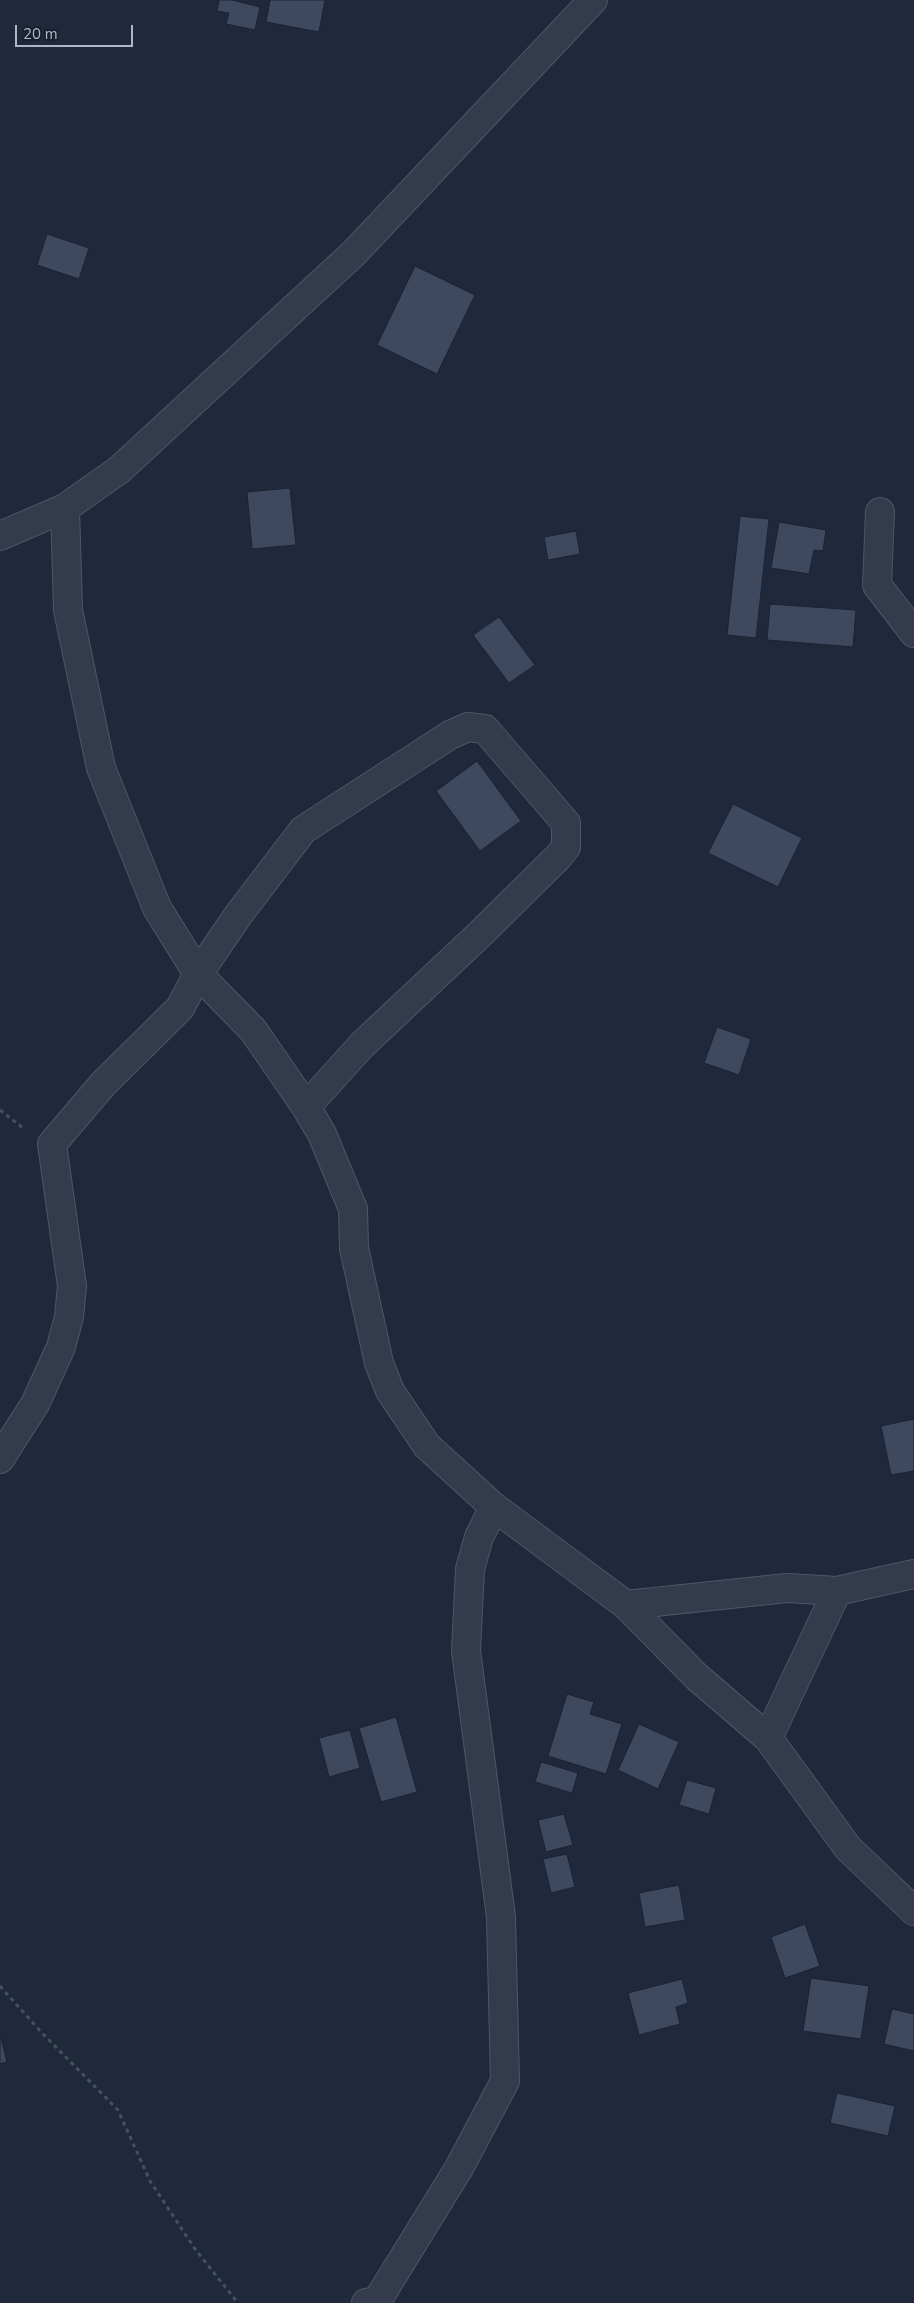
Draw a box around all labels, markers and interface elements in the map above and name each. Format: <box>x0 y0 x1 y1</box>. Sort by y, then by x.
scale bar <box>18 15 135 47</box>
text: 20 m <box>23 24 58 44</box>

